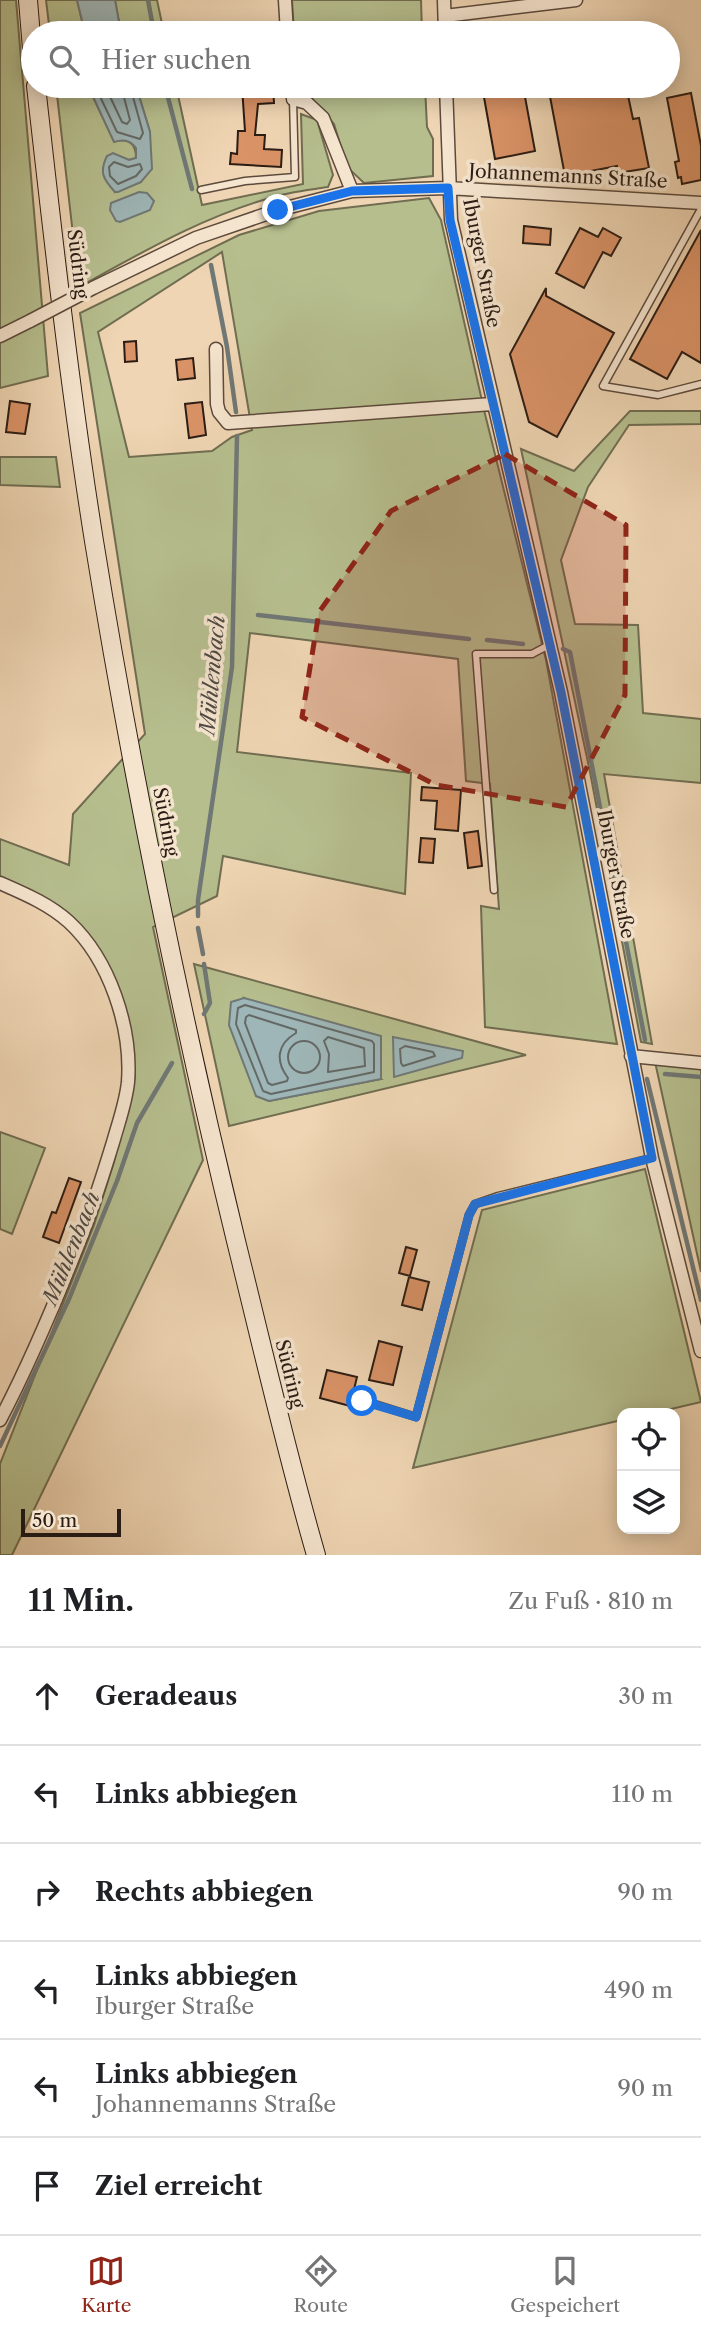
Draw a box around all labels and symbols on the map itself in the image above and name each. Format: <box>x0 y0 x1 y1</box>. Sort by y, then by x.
street label: Johannemanns Straße <box>465 159 668 193</box>
route end <box>262 194 293 225</box>
street label: Iburger Straße <box>458 196 506 330</box>
street label: Südring <box>62 228 94 301</box>
water label: Mühlenbach <box>194 614 230 739</box>
street label: Südring <box>148 785 184 860</box>
street label: Iburger Straße <box>592 807 640 941</box>
water label: Mühlenbach <box>36 1188 105 1311</box>
street label: Südring <box>270 1337 310 1412</box>
route start <box>346 1385 377 1416</box>
scale bar <box>21 1506 121 1538</box>

